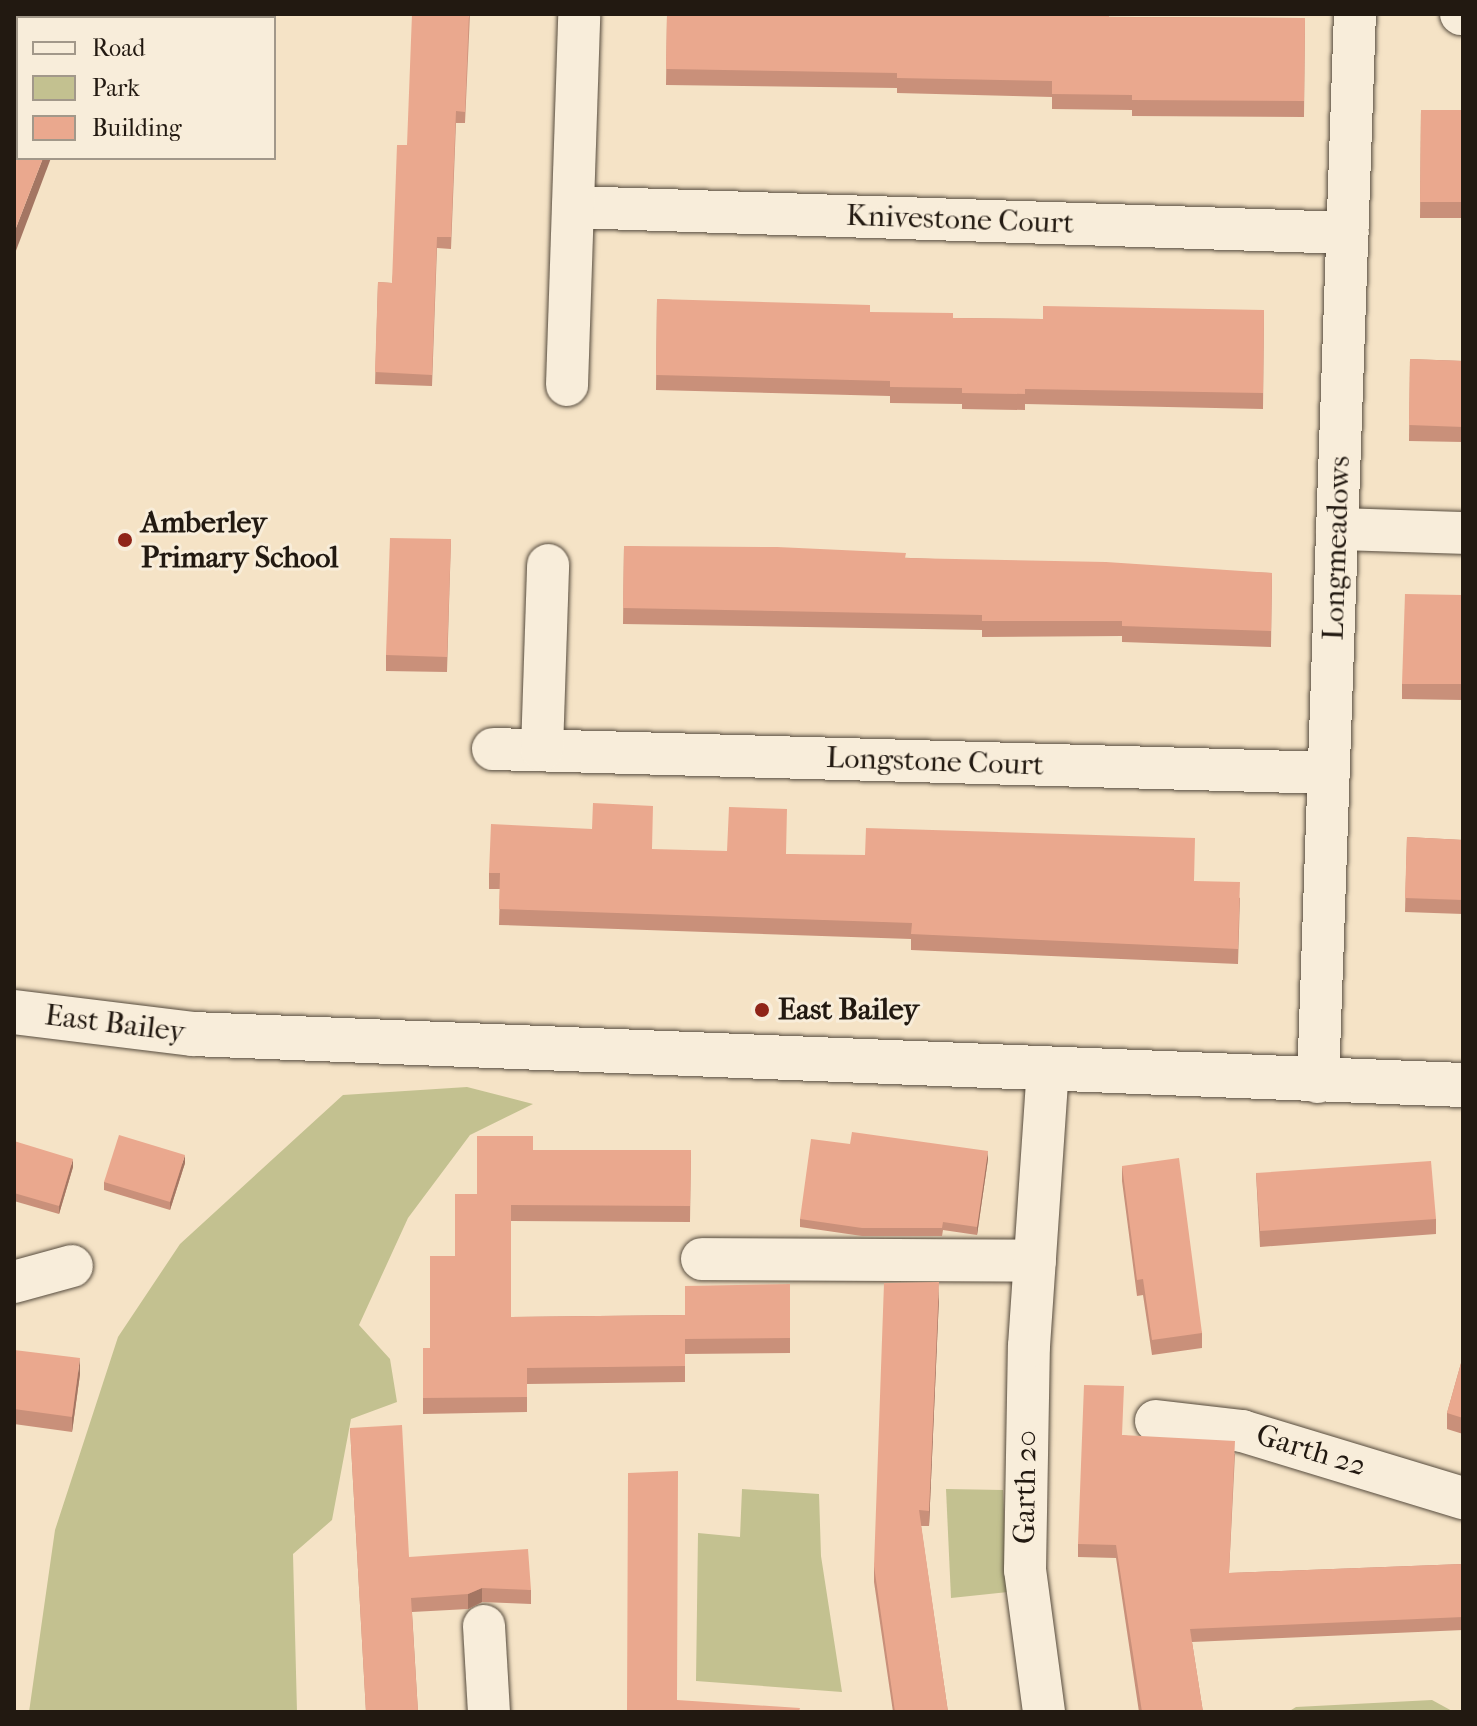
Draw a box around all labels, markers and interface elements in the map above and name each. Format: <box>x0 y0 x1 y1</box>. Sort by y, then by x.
legend <box>16 16 276 160</box>
text: Road <box>92 34 145 62</box>
text: Park <box>92 74 140 102</box>
text: Building <box>92 114 182 142</box>
street label: Knivestone Court <box>845 198 1075 242</box>
street label: Longmeadows <box>1316 455 1358 641</box>
place label: Amberley Primary School <box>141 505 338 576</box>
marker: Amberley Primary School <box>116 531 134 549</box>
street label: Longstone Court <box>826 740 1044 784</box>
place label: East Bailey <box>778 992 919 1028</box>
street label: East Bailey <box>43 998 187 1050</box>
marker: East Bailey <box>753 1001 771 1019</box>
street label: Garth 22 <box>1252 1417 1370 1485</box>
street label: Garth 20 <box>1007 1430 1045 1544</box>

